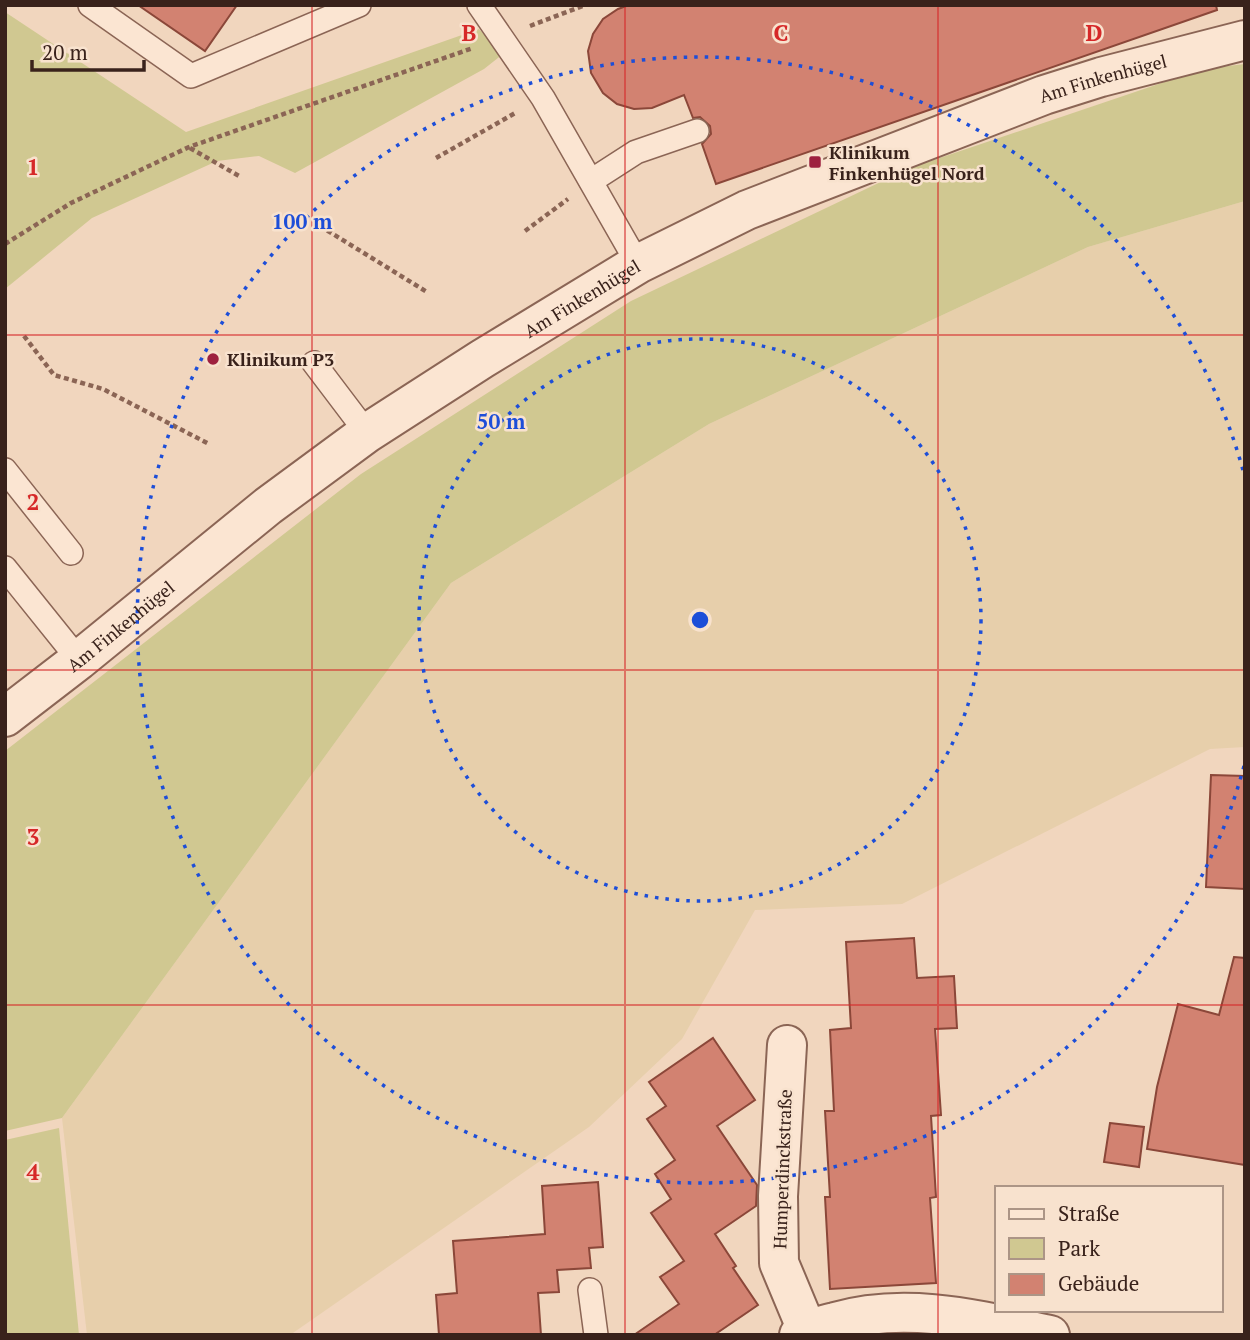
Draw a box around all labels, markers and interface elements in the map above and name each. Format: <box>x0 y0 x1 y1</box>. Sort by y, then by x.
text: B <box>462 17 477 48</box>
text: C <box>774 17 789 48</box>
text: D <box>1086 17 1103 48</box>
scale bar <box>32 28 144 72</box>
text: 20 m <box>42 38 88 66</box>
street label: Am Finkenhügel <box>1036 49 1169 108</box>
place label: Klinikum Finkenhügel Nord <box>829 140 985 185</box>
text: 1 <box>27 151 40 182</box>
marker: Klinikum Finkenhügel Nord <box>807 154 823 170</box>
text: 100 m <box>272 207 333 235</box>
street label: Am Finkenhügel <box>519 254 645 343</box>
place label: Klinikum P3 <box>227 347 334 371</box>
marker: Klinikum P3 <box>205 351 221 367</box>
text: 50 m <box>477 407 526 435</box>
text: 2 <box>27 486 40 517</box>
street label: Am Finkenhügel <box>62 575 179 677</box>
centre of rings <box>688 608 712 632</box>
text: 3 <box>27 821 40 852</box>
street label: Humperdinckstraße <box>767 1089 797 1249</box>
text: 4 <box>27 1156 40 1187</box>
legend <box>995 1186 1222 1312</box>
text: Straße <box>1058 1199 1120 1227</box>
text: Park <box>1058 1234 1100 1262</box>
text: Gebäude <box>1058 1269 1139 1297</box>

